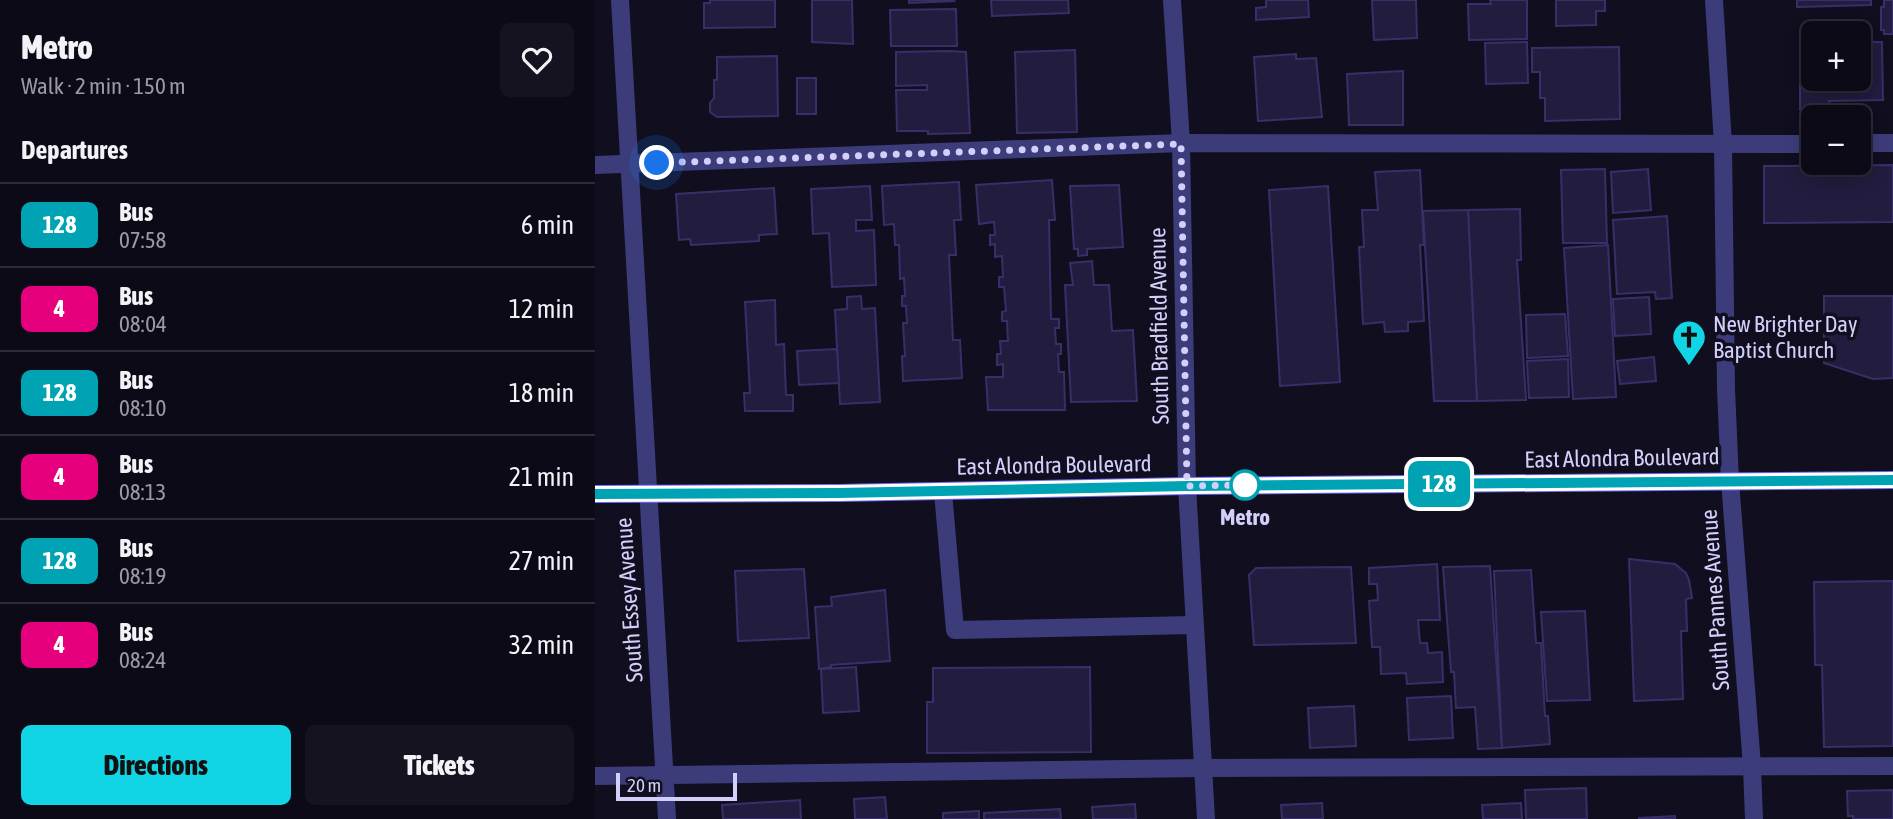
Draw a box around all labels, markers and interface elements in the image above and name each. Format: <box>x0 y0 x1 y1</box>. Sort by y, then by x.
map controls <box>1801 21 1871 175</box>
button: + <box>1801 21 1871 91</box>
button: heart <box>500 23 574 97</box>
text: Metro <box>21 28 93 66</box>
text: Walk · 2 min · 150 m <box>21 73 185 99</box>
button: − <box>1801 105 1871 175</box>
text: Departures <box>21 135 128 165</box>
your location <box>639 145 674 180</box>
text: Bus <box>119 197 153 227</box>
text: 6 min <box>521 210 574 240</box>
text: 128 <box>43 211 76 238</box>
text: 07:58 <box>119 227 166 253</box>
street label: South Bradfield Avenue <box>1144 227 1174 425</box>
text: Bus <box>119 281 153 311</box>
text: 12 min <box>509 294 574 324</box>
text: 4 <box>54 295 65 322</box>
text: 08:04 <box>119 311 167 337</box>
place label: New Brighter Day Baptist Church <box>1713 311 1858 363</box>
church icon: New Brighter Day Baptist Church <box>1670 318 1708 367</box>
text: Bus <box>119 365 153 395</box>
text: 18 min <box>509 378 574 408</box>
text: 128 <box>43 379 76 406</box>
text: 08:10 <box>119 395 166 421</box>
street label: East Alondra Boulevard <box>1524 443 1720 473</box>
text: Bus <box>119 449 153 479</box>
street label: East Alondra Boulevard <box>956 450 1152 480</box>
line badge: 128 <box>1399 461 1479 507</box>
text: 21 min <box>509 462 574 492</box>
text: 4 <box>54 463 65 490</box>
marker: Metro <box>1230 470 1260 500</box>
text: 128 <box>1422 470 1456 497</box>
text: 08:13 <box>119 479 166 505</box>
place label: Metro <box>1220 504 1270 530</box>
street label: South Pannes Avenue <box>1696 508 1734 692</box>
street label: South Essey Avenue <box>610 517 648 683</box>
text: Bus <box>119 533 153 563</box>
text: 27 min <box>509 546 574 576</box>
text: 128 <box>43 547 76 574</box>
text: 08:19 <box>119 563 166 589</box>
text: Bus <box>119 617 153 647</box>
text: 32 min <box>509 630 574 660</box>
text: 4 <box>54 631 65 658</box>
text: 08:24 <box>119 647 166 673</box>
button: Directions <box>21 725 291 805</box>
button: Tickets <box>305 725 574 805</box>
scale bar <box>616 770 737 802</box>
text: 20 m <box>627 774 661 796</box>

